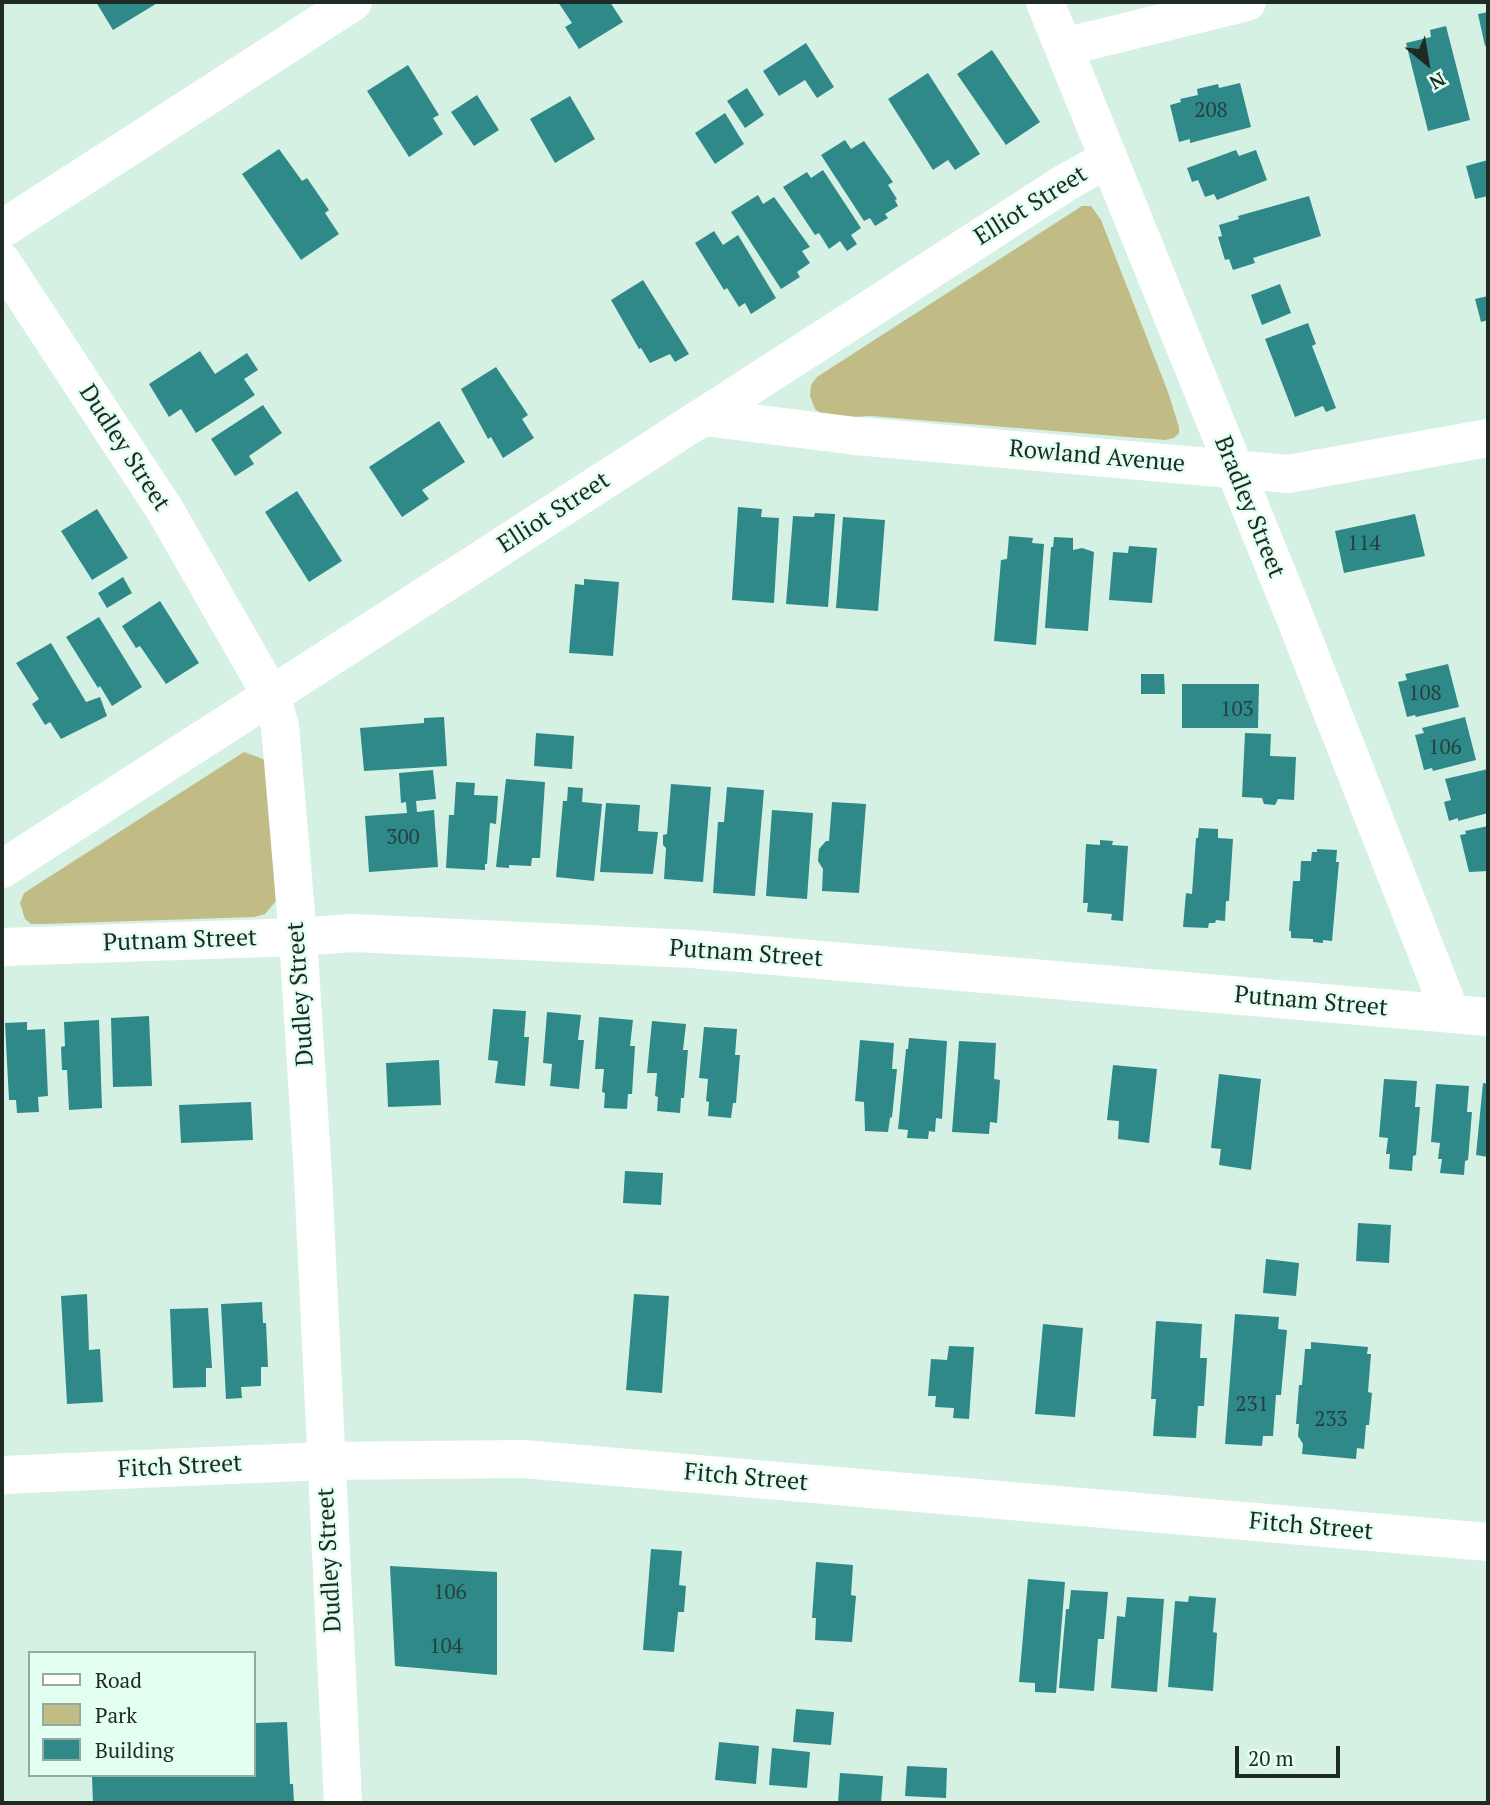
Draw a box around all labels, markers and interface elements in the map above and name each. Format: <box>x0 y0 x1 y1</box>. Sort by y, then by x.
north arrow <box>1392 28 1462 98</box>
text: N <box>1425 67 1450 96</box>
house number: 208 <box>1194 98 1228 124</box>
street label: Elliot Street <box>969 160 1093 252</box>
street label: Dudley Street <box>72 379 176 517</box>
street label: Bradley Street <box>1208 432 1290 582</box>
street label: Rowland Avenue <box>1008 435 1186 479</box>
street label: Elliot Street <box>493 466 615 560</box>
house number: 114 <box>1347 531 1381 557</box>
house number: 108 <box>1408 681 1442 707</box>
house number: 103 <box>1220 697 1254 723</box>
house number: 106 <box>1428 735 1462 761</box>
house number: 300 <box>386 825 420 851</box>
street label: Dudley Street <box>282 921 320 1067</box>
street label: Putnam Street <box>103 924 257 958</box>
street label: Putnam Street <box>668 934 824 974</box>
street label: Putnam Street <box>1233 981 1389 1023</box>
house number: 231 <box>1235 1392 1269 1418</box>
house number: 233 <box>1314 1407 1348 1433</box>
street label: Fitch Street <box>117 1449 243 1485</box>
street label: Fitch Street <box>683 1458 809 1498</box>
street label: Dudley Street <box>312 1487 348 1633</box>
street label: Fitch Street <box>1248 1507 1374 1547</box>
house number: 106 <box>433 1580 467 1606</box>
house number: 104 <box>429 1634 463 1660</box>
legend <box>28 1651 256 1777</box>
text: Road <box>95 1666 142 1694</box>
text: Park <box>95 1701 137 1729</box>
scale bar <box>1238 1731 1343 1775</box>
text: Building <box>95 1736 174 1764</box>
text: 20 m <box>1248 1744 1294 1772</box>

